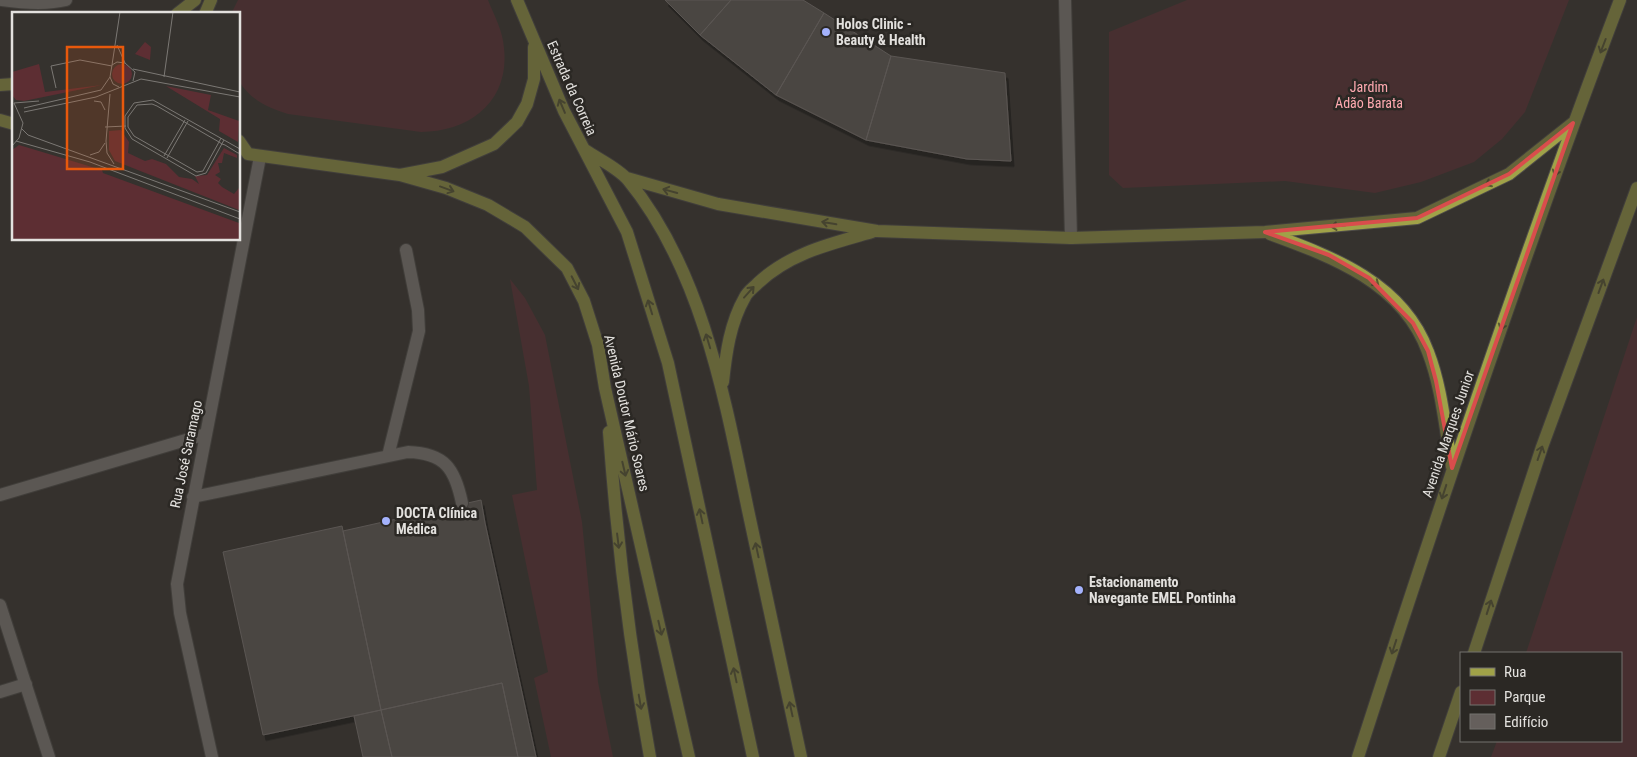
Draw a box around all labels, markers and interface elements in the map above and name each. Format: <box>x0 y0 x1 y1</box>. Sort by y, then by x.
inset map <box>12 12 240 240</box>
place label: Holos Clinic - Beauty & Health <box>836 16 926 48</box>
marker: Holos Clinic - Beauty & Health <box>820 26 832 38</box>
one-way arrow <box>1598 37 1607 53</box>
street label: Estrada da Correia <box>544 38 600 138</box>
park label: Jardim Adão Barata <box>1335 79 1403 111</box>
one-way arrow <box>556 99 566 114</box>
one-way arrow <box>1552 161 1561 177</box>
one-way arrow <box>1484 178 1499 188</box>
one-way arrow <box>439 185 454 194</box>
one-way arrow <box>662 185 678 195</box>
one-way arrow <box>821 217 837 227</box>
one-way arrow <box>1330 221 1346 230</box>
one-way arrow <box>571 275 580 290</box>
one-way arrow <box>1366 276 1379 287</box>
one-way arrow <box>1597 279 1606 295</box>
one-way arrow <box>744 286 755 299</box>
one-way arrow <box>645 300 655 316</box>
one-way arrow <box>1498 314 1507 330</box>
street label: Avenida Doutor Mário Soares <box>601 333 653 493</box>
one-way arrow <box>703 333 713 349</box>
street label: Avenida Marques Junior <box>1419 368 1477 500</box>
street label: Rua José Saramago <box>167 399 205 509</box>
one-way arrow <box>1536 445 1546 461</box>
one-way arrow <box>620 461 629 477</box>
one-way arrow <box>1438 484 1448 500</box>
place label: DOCTA Clínica Médica <box>396 505 478 537</box>
one-way arrow <box>696 509 705 525</box>
marker: DOCTA Clínica Médica <box>380 515 392 527</box>
one-way arrow <box>613 533 623 549</box>
one-way arrow <box>752 543 761 559</box>
place label: Estacionamento Navegante EMEL Pontinha <box>1089 574 1236 606</box>
marker: Estacionamento Navegante EMEL Pontinha <box>1073 584 1085 596</box>
one-way arrow <box>1485 600 1494 615</box>
one-way arrow <box>656 619 665 635</box>
one-way arrow <box>1388 639 1398 655</box>
legend <box>1460 652 1622 742</box>
text: Rua <box>1504 663 1526 681</box>
one-way arrow <box>730 668 739 684</box>
text: Parque <box>1504 688 1546 706</box>
one-way arrow <box>635 693 645 709</box>
one-way arrow <box>786 702 795 718</box>
text: Edifício <box>1504 713 1548 731</box>

